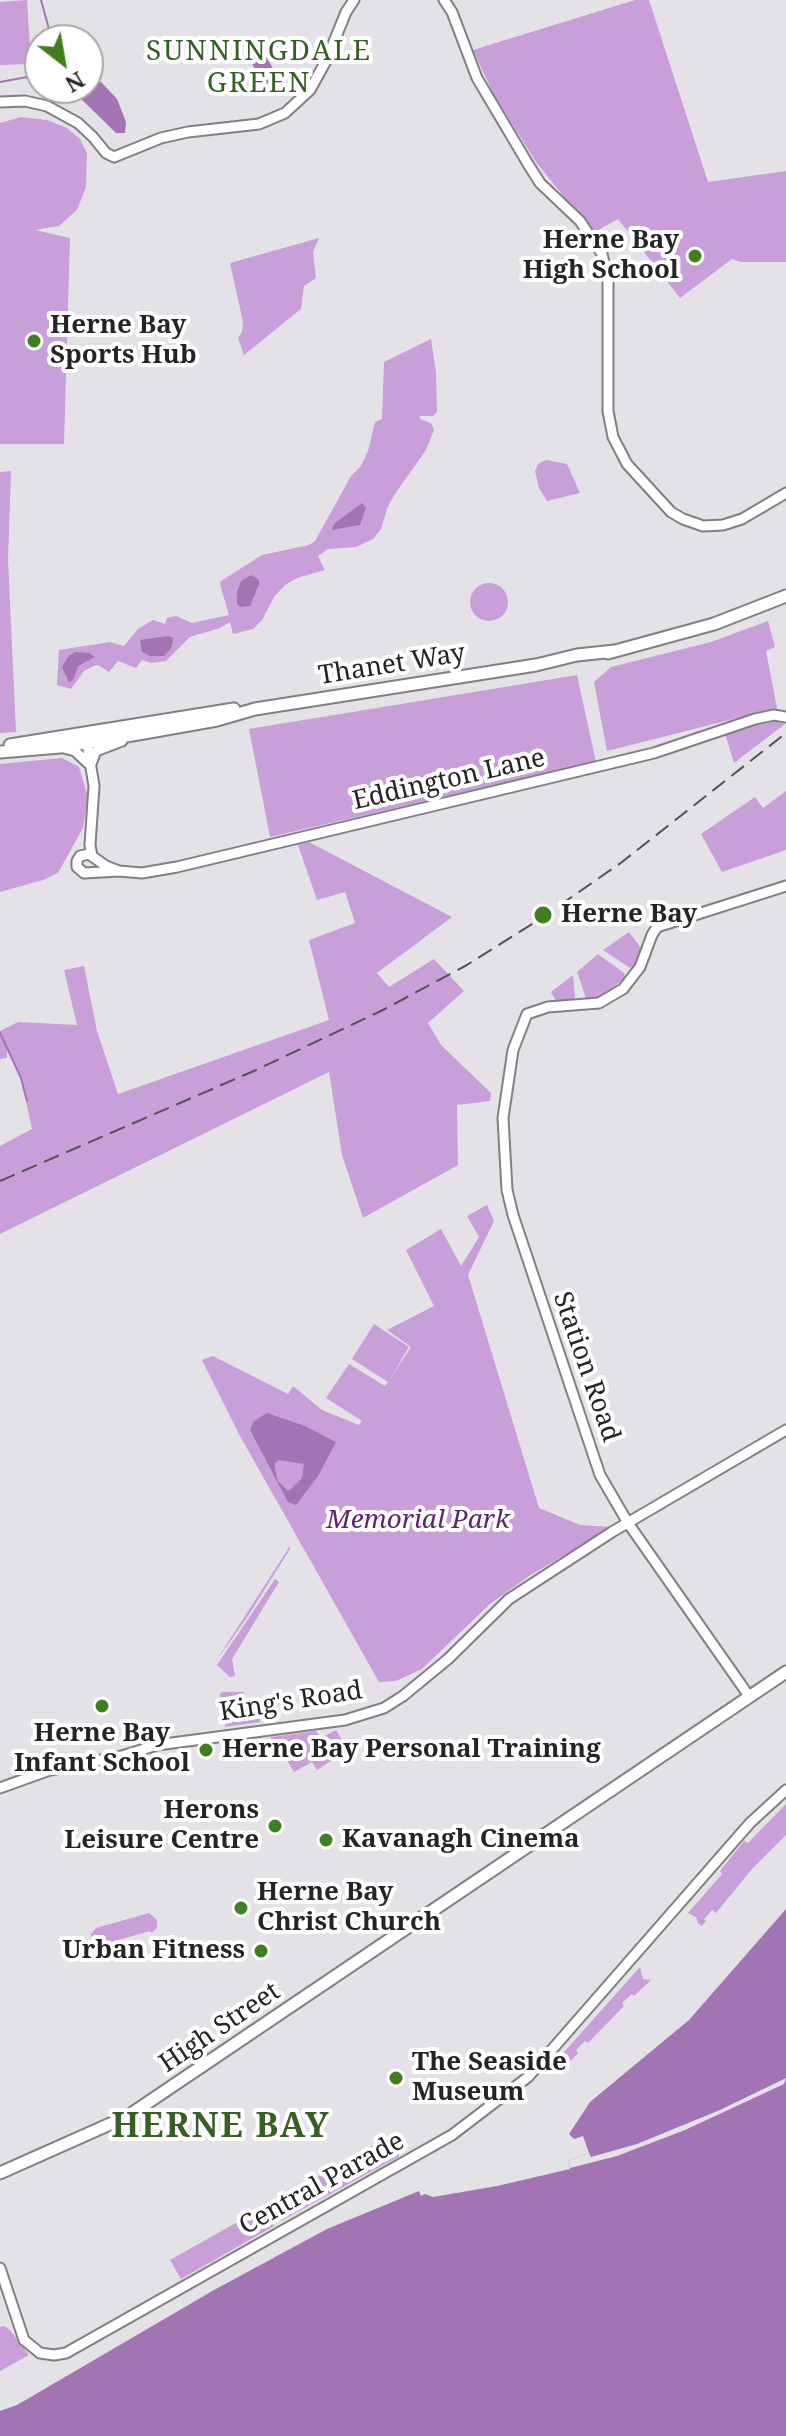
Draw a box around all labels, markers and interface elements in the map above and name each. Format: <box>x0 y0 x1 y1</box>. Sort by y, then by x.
north arrow <box>24 24 104 104</box>
district label: SUNNINGDALE GREEN <box>146 35 372 101</box>
text: N <box>60 66 90 100</box>
place label: Herne Bay High School <box>523 225 679 286</box>
marker: Herne Bay High School <box>686 247 704 265</box>
place label: Herne Bay Sports Hub <box>50 310 197 372</box>
marker: Herne Bay Sports Hub <box>25 332 43 350</box>
street label: Thanet Way <box>317 638 467 692</box>
street label: Eddington Lane <box>350 743 548 817</box>
place label: Herne Bay <box>561 899 697 931</box>
marker: Herne Bay <box>532 904 554 926</box>
street label: Station Road <box>546 1288 626 1446</box>
park label: Memorial Park <box>326 1505 510 1537</box>
street label: King's Road <box>217 1675 365 1729</box>
marker: Herne Bay Infant School <box>93 1697 111 1715</box>
place label: Herne Bay Infant School <box>14 1718 190 1780</box>
place label: Herne Bay Personal Training <box>222 1734 601 1766</box>
marker: Herne Bay Personal Training <box>197 1741 215 1759</box>
place label: Herons Leisure Centre <box>64 1795 259 1856</box>
marker: Herons Leisure Centre <box>266 1817 284 1835</box>
place label: Kavanagh Cinema <box>342 1824 580 1856</box>
marker: Kavanagh Cinema <box>317 1831 335 1849</box>
place label: Herne Bay Christ Church <box>257 1877 441 1938</box>
marker: Herne Bay Christ Church <box>232 1899 250 1917</box>
place label: Urban Fitness <box>62 1935 245 1967</box>
marker: Urban Fitness <box>252 1942 270 1960</box>
street label: High Street <box>154 1976 286 2080</box>
place label: The Seaside Museum <box>412 2047 567 2108</box>
marker: The Seaside Museum <box>387 2069 405 2087</box>
district label: HERNE BAY <box>111 2107 331 2147</box>
street label: Central Parade <box>234 2126 410 2242</box>

